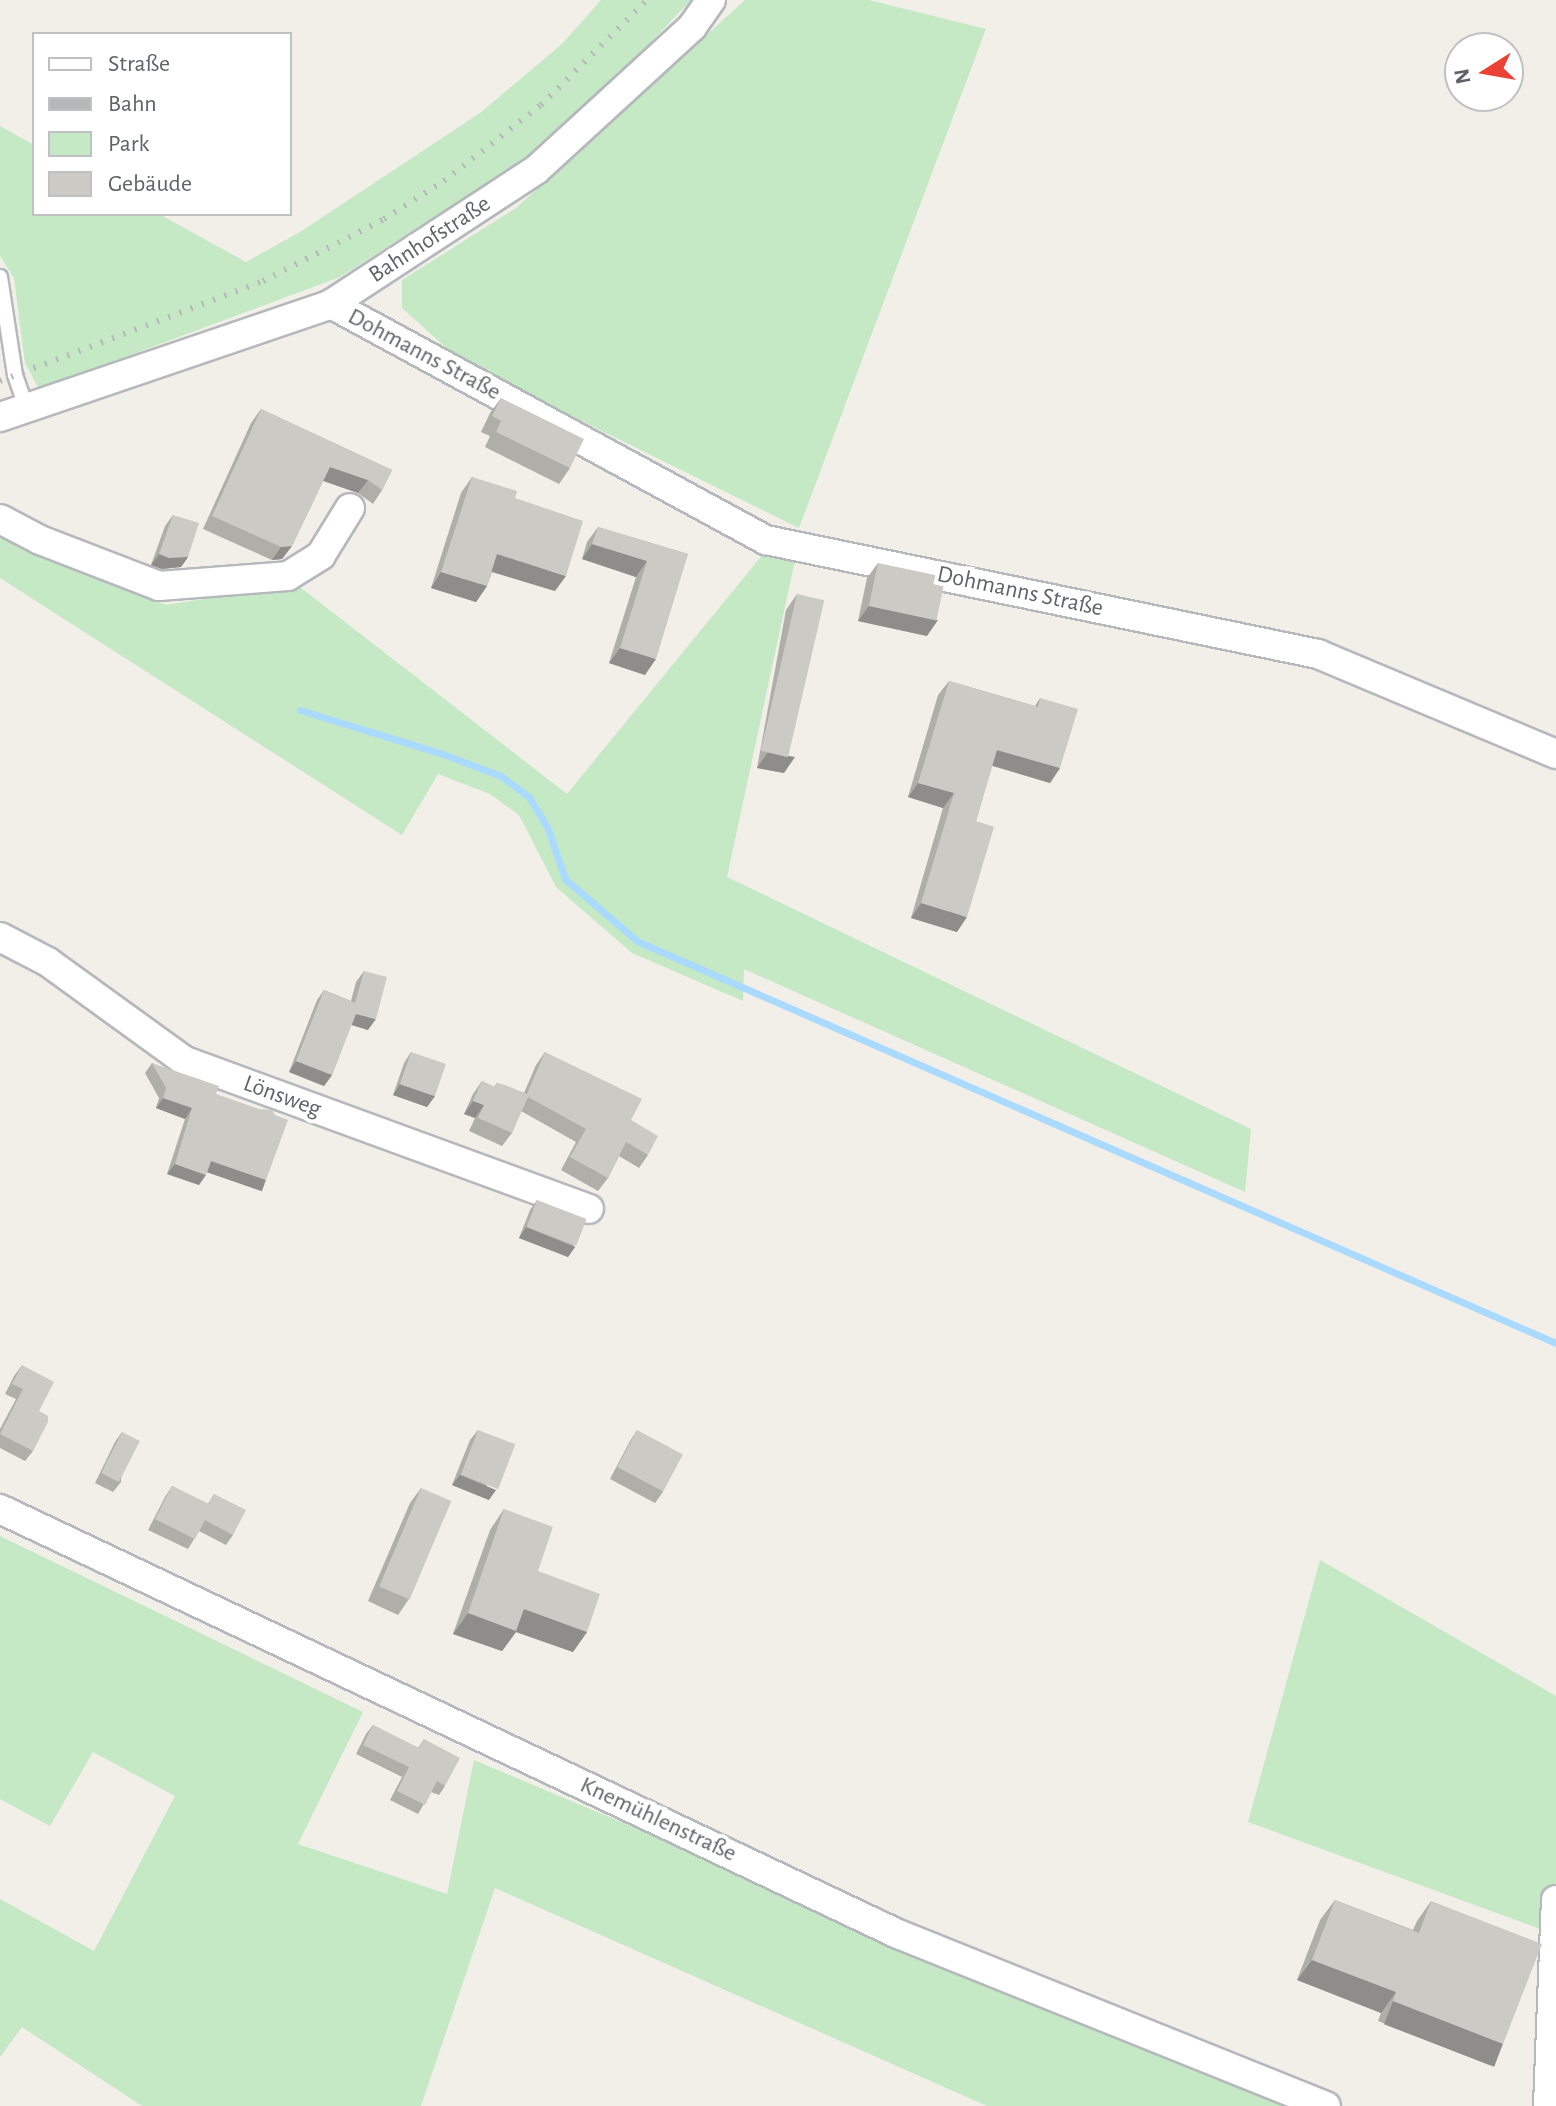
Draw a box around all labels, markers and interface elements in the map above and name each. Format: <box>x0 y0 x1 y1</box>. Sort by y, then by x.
legend <box>32 32 292 216</box>
north arrow <box>1444 32 1524 112</box>
text: Straße <box>108 52 170 76</box>
text: N <box>1450 67 1475 86</box>
text: Bahn <box>108 92 157 116</box>
text: Park <box>108 132 149 156</box>
text: Gebäude <box>108 172 192 196</box>
street label: Bahnhofstraße <box>364 190 496 290</box>
street label: Dohmanns Straße <box>343 303 505 407</box>
street label: Dohmanns Straße <box>934 560 1106 624</box>
street label: Lönsweg <box>239 1070 325 1124</box>
street label: Knemühlenstraße <box>575 1771 741 1869</box>

